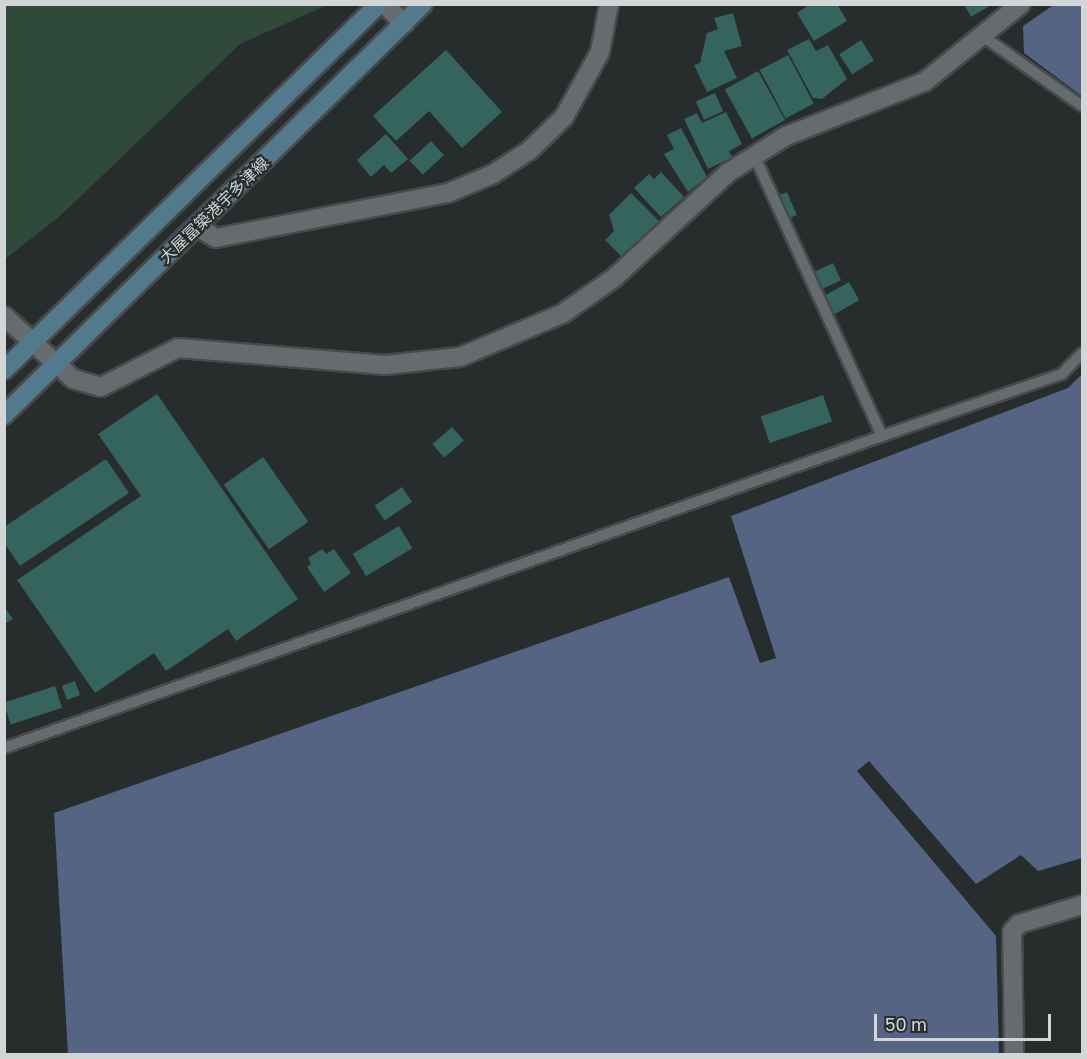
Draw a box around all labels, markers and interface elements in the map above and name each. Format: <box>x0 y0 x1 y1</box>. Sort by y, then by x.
street label: 大屋冨築港宇多津線 <box>156 153 272 267</box>
scale bar <box>877 1002 1054 1040</box>
text: 50 m <box>885 1013 927 1035</box>

